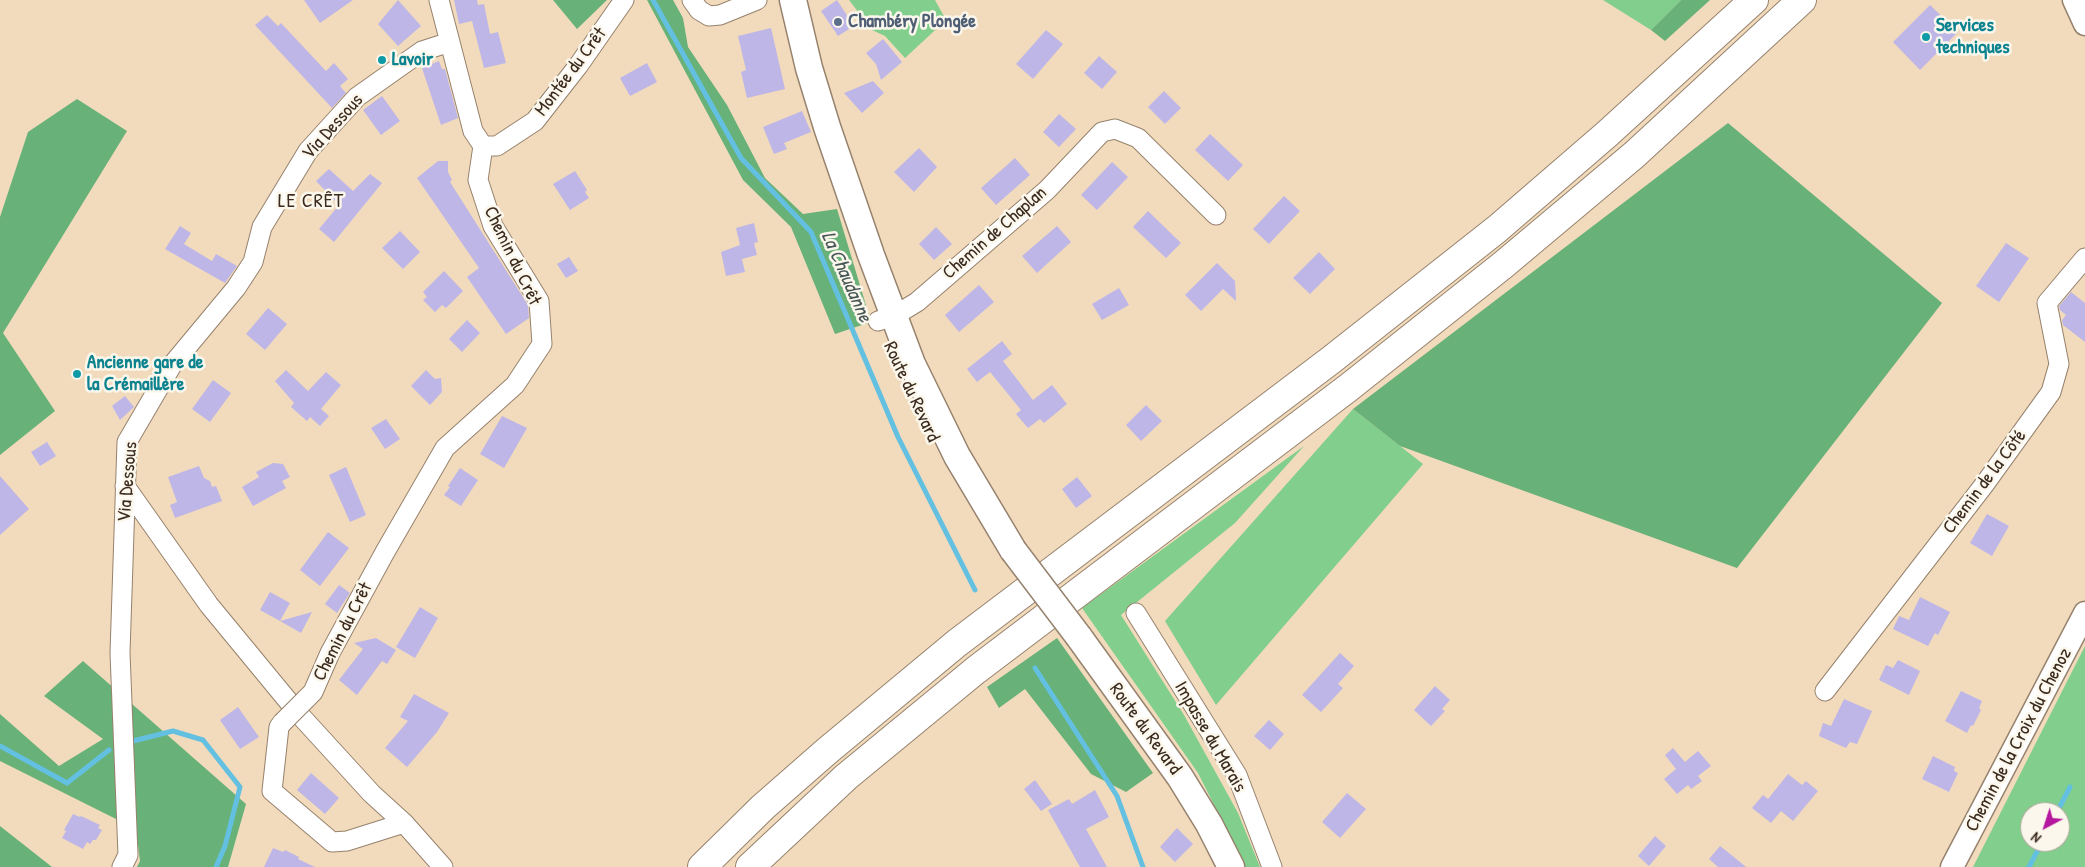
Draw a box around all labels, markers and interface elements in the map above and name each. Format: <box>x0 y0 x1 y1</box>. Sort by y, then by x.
place label: Chambéry Plongée <box>848 11 976 33</box>
place label: Services techniques <box>1936 15 2010 59</box>
marker: Chambéry Plongée <box>832 16 844 28</box>
street label: Montée du Crêt <box>530 23 612 121</box>
marker: Services techniques <box>1920 31 1932 43</box>
place label: Lavoir <box>392 49 433 71</box>
marker: Lavoir <box>376 54 388 66</box>
street label: Via Dessous <box>298 89 368 165</box>
street label: Chemin de Chaplan <box>938 182 1052 284</box>
district label: LE CRÊT <box>277 190 345 214</box>
street label: Chemin du Crêt <box>478 203 546 309</box>
water label: La Chaudanne <box>815 228 877 326</box>
street label: Route du Revard <box>878 338 944 446</box>
place label: Ancienne gare de la Crémaillère <box>87 352 203 396</box>
marker: Ancienne gare de la Crémaillère <box>71 368 83 380</box>
street label: Chemin de la Côté <box>1938 425 2032 539</box>
street label: Via Dessous <box>113 441 143 523</box>
street label: Chemin du Crêt <box>308 579 378 685</box>
street label: Chemin de la Croix du Chenoz <box>1961 644 2077 836</box>
street label: Impasse du Marais <box>1169 678 1251 796</box>
street label: Route du Revard <box>1104 679 1186 779</box>
north arrow <box>2020 802 2070 852</box>
text: N <box>2027 828 2045 848</box>

